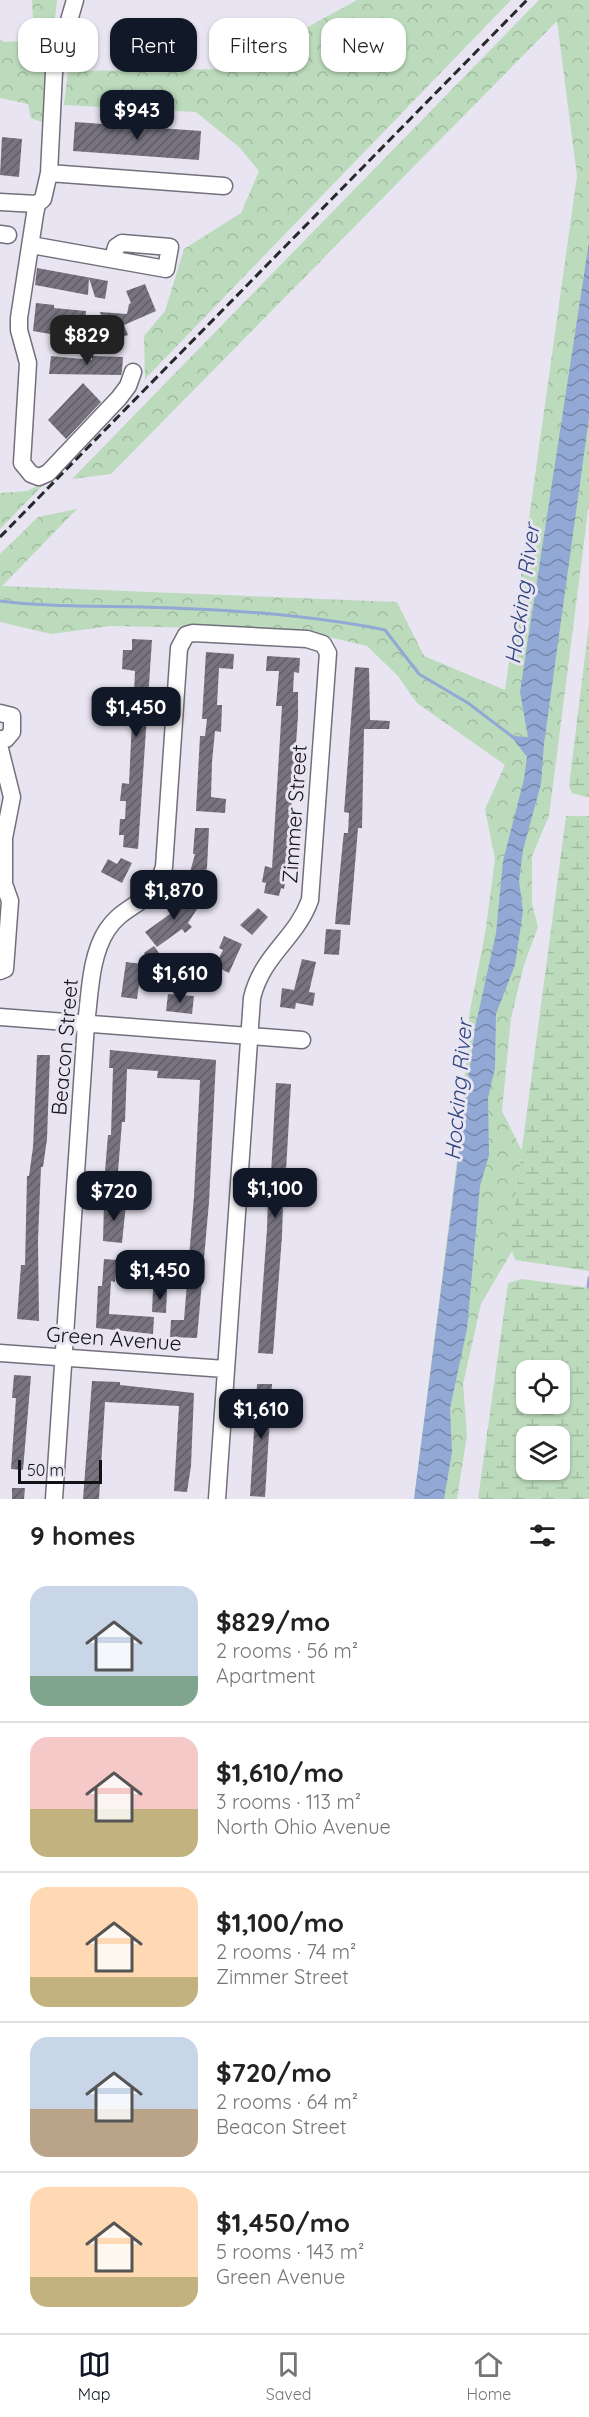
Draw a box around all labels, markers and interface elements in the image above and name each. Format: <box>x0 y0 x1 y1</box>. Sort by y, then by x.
chip: Buy <box>18 18 98 72</box>
chip: Rent <box>110 18 197 72</box>
chip: Filters <box>209 18 309 72</box>
chip: New <box>321 18 406 72</box>
pin: $943 <box>101 90 173 141</box>
text: $943 <box>114 97 160 122</box>
pin: $829 <box>51 315 123 366</box>
text: $829 <box>64 322 110 347</box>
water label: Hocking River <box>498 520 546 666</box>
pin: $1,450 <box>87 687 185 738</box>
text: $1,450 <box>106 694 166 719</box>
street label: Zimmer Street <box>276 744 312 884</box>
pin: $1,870 <box>125 870 223 921</box>
text: $1,870 <box>144 877 204 902</box>
pin: $1,610 <box>131 953 229 1004</box>
text: $1,610 <box>152 960 208 985</box>
street label: Beacon Street <box>45 978 83 1116</box>
water label: Hocking River <box>438 1016 478 1162</box>
pin: $1,100 <box>226 1168 324 1219</box>
pin: $720 <box>78 1171 150 1222</box>
text: $1,100 <box>247 1175 303 1200</box>
text: $720 <box>91 1178 137 1203</box>
pin: $1,450 <box>111 1250 209 1301</box>
text: $1,450 <box>130 1257 190 1282</box>
street label: Green Avenue <box>45 1320 183 1356</box>
map controls <box>516 1360 570 1480</box>
button: locate <box>516 1360 570 1414</box>
pin: $1,610 <box>212 1389 310 1440</box>
text: $1,610 <box>233 1396 289 1421</box>
button: layers <box>516 1426 570 1480</box>
scale bar <box>18 1457 102 1484</box>
text: 50 m <box>27 1460 64 1480</box>
text: 9 homes <box>30 1519 135 1552</box>
icon: filters <box>526 1519 559 1552</box>
text: $829/mo <box>216 1605 330 1638</box>
icon: home <box>78 1610 150 1682</box>
text: 2 rooms · 56 m² <box>216 1638 358 1663</box>
text: Apartment <box>216 1663 316 1688</box>
text: $1,610/mo <box>216 1756 344 1789</box>
icon: home <box>78 1761 150 1833</box>
text: 3 rooms · 113 m² <box>216 1789 361 1814</box>
text: North Ohio Avenue <box>216 1814 391 1839</box>
text: $1,100/mo <box>216 1906 344 1939</box>
icon: home <box>78 1911 150 1983</box>
text: 2 rooms · 74 m² <box>216 1939 356 1964</box>
text: Zimmer Street <box>216 1964 349 1989</box>
text: $720/mo <box>216 2056 332 2089</box>
icon: home <box>78 2061 150 2133</box>
text: 2 rooms · 64 m² <box>216 2089 358 2114</box>
text: Beacon Street <box>216 2114 347 2139</box>
text: $1,450/mo <box>216 2206 350 2239</box>
icon: home <box>78 2211 150 2283</box>
text: 5 rooms · 143 m² <box>216 2239 364 2264</box>
text: Green Avenue <box>216 2264 345 2289</box>
tab: Map <box>78 2348 111 2404</box>
tab: Saved <box>266 2348 311 2404</box>
tab: Home <box>467 2348 511 2404</box>

